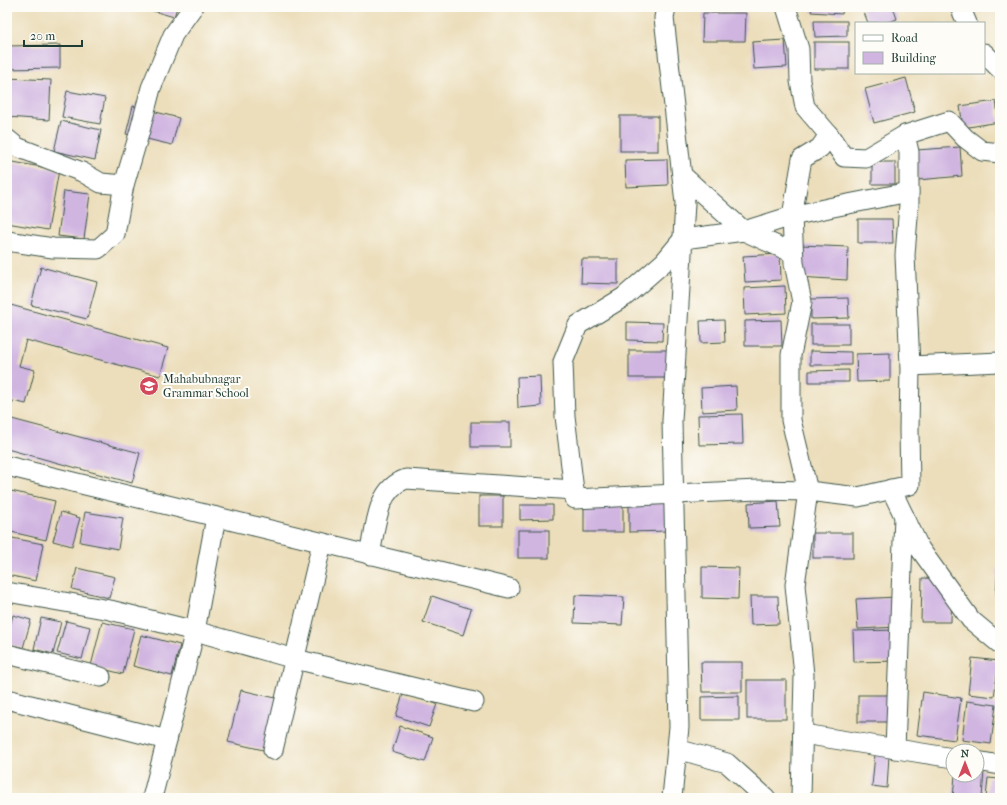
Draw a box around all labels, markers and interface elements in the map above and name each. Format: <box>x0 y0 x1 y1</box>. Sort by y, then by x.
scale bar <box>24 22 82 48</box>
legend <box>855 22 985 74</box>
text: 20 m <box>30 29 55 43</box>
text: Road <box>891 31 918 45</box>
text: Building <box>891 51 936 65</box>
place label: Mahabubnagar Grammar School <box>163 372 250 400</box>
school or university icon: Mahabubnagar Grammar School <box>138 375 160 397</box>
north arrow <box>945 743 985 783</box>
text: N <box>961 747 970 760</box>

